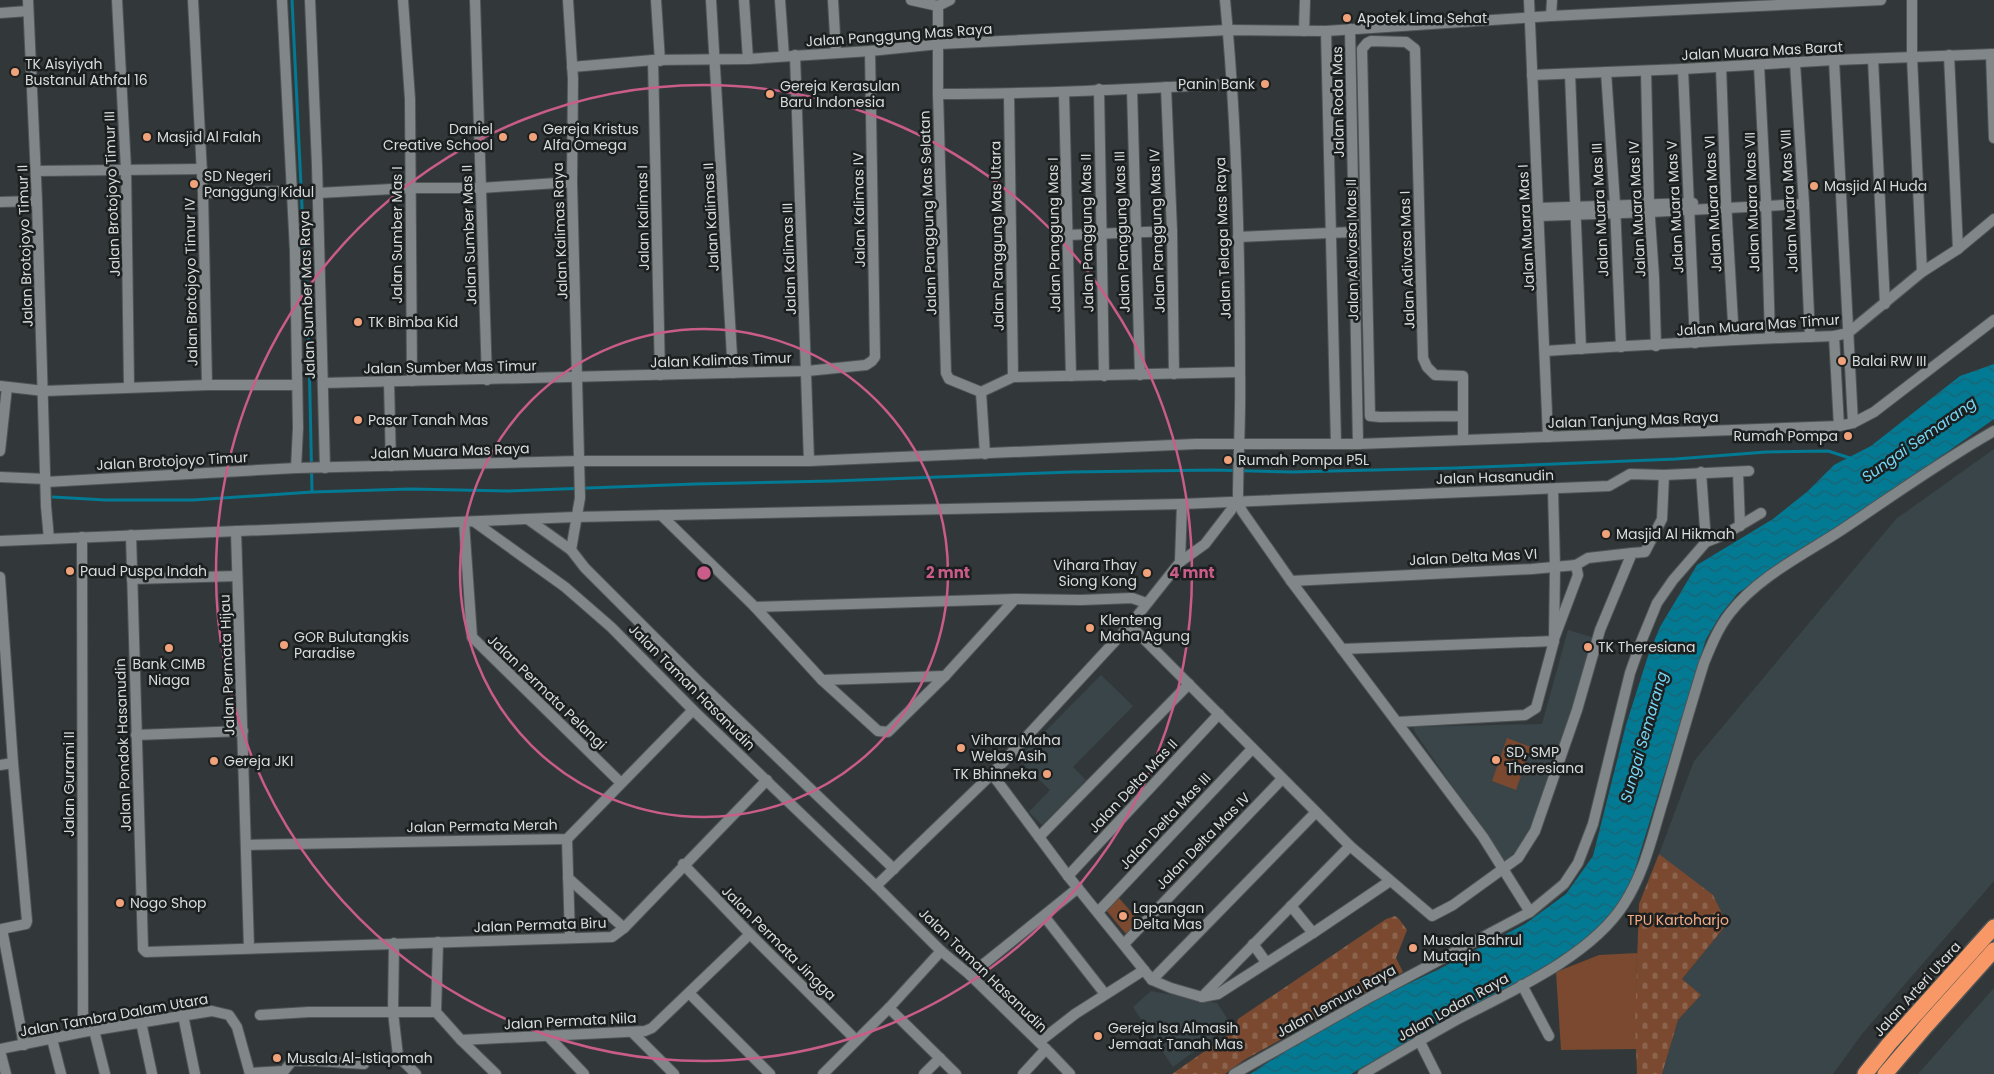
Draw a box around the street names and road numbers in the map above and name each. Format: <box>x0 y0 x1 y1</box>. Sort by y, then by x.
street label: Jalan Panggung Mas Raya <box>805 19 993 51</box>
street label: Jalan Muara Mas Barat <box>1681 37 1843 65</box>
street label: Jalan Roda Mas <box>1327 46 1349 158</box>
street label: Jalan Panggung Mas Selatan <box>914 110 942 316</box>
street label: Jalan Brotojoyo Timur III <box>99 111 125 277</box>
street label: Jalan Muara Mas VIII <box>1775 129 1803 273</box>
street label: Jalan Muara Mas VII <box>1740 132 1764 272</box>
street label: Jalan Muara Mas VI <box>1699 135 1727 273</box>
street label: Jalan Muara Mas V <box>1661 139 1688 274</box>
street label: Jalan Muara Mas IV <box>1623 140 1651 278</box>
street label: Jalan Panggung Mas Utara <box>985 141 1009 331</box>
street label: Jalan Muara Mas III <box>1586 142 1614 278</box>
street label: Jalan Panggung Mas IV <box>1144 148 1170 314</box>
street label: Jalan Panggung Mas III <box>1109 151 1135 313</box>
street label: Jalan Kalimas IV <box>848 152 870 268</box>
street label: Jalan Panggung Mas II <box>1076 154 1098 312</box>
street label: Jalan Panggung Mas I <box>1043 157 1065 313</box>
street label: Jalan Telaga Mas Raya <box>1210 157 1236 319</box>
street label: Jalan Kalimas Raya <box>548 162 572 300</box>
street label: Jalan Kalimas II <box>698 162 724 272</box>
street label: Jalan Brotojoyo Timur II <box>12 164 38 328</box>
street label: Jalan Sumber Mas II <box>457 164 481 306</box>
street label: Jalan Muara Mas I <box>1513 164 1539 292</box>
street label: Jalan Kalimas I <box>632 165 654 271</box>
street label: Jalan Sumber Mas I <box>387 166 407 304</box>
street label: Jalan Adivasa Mas II <box>1341 179 1363 321</box>
street label: Jalan Adivasa Mas I <box>1395 190 1419 330</box>
street label: Jalan Brotojoyo Timur IV <box>180 197 202 366</box>
street label: Jalan Kalimas III <box>777 202 801 316</box>
street label: Jalan Sumber Mas Raya <box>294 210 320 380</box>
street label: Jalan Muara Mas Timur <box>1676 309 1840 341</box>
street label: Jalan Kalimas Timur <box>650 348 792 372</box>
street label: Jalan Sumber Mas Timur <box>363 355 537 379</box>
street label: Jalan Tanjung Mas Raya <box>1547 407 1719 433</box>
street label: Jalan Muara Mas Raya <box>370 438 530 464</box>
street label: Jalan Brotojoyo Timur <box>96 447 248 475</box>
street label: Jalan Hasanudin <box>1436 465 1554 489</box>
street label: Jalan Delta Mas VI <box>1408 544 1538 570</box>
street label: Jalan Permata Hijau <box>215 594 239 736</box>
street label: Jalan Taman Hasanudin <box>624 619 760 755</box>
street label: Jalan Permata Pelangi <box>483 630 611 754</box>
street label: Jalan Pondok Hasanudin <box>110 658 136 832</box>
street label: Jalan Gurami II <box>59 731 79 837</box>
street label: Jalan Delta Mas II <box>1084 734 1182 838</box>
street label: Jalan Delta Mas III <box>1115 768 1215 874</box>
street label: Jalan Delta Mas IV <box>1151 788 1255 894</box>
street label: Jalan Permata Merah <box>406 815 558 837</box>
street label: Jalan Permata Jingga <box>717 881 841 1005</box>
street label: Jalan Taman Hasanudin <box>914 903 1052 1037</box>
street label: Jalan Permata Biru <box>473 913 607 937</box>
street label: Jalan Arteri Utara <box>1869 937 1965 1041</box>
street label: Jalan Lemuru Raya <box>1273 960 1399 1042</box>
street label: Jalan Lodan Raya <box>1394 968 1512 1046</box>
street label: Jalan Tambra Dalam Utara <box>18 989 210 1041</box>
street label: Jalan Permata Nila <box>503 1008 637 1034</box>

